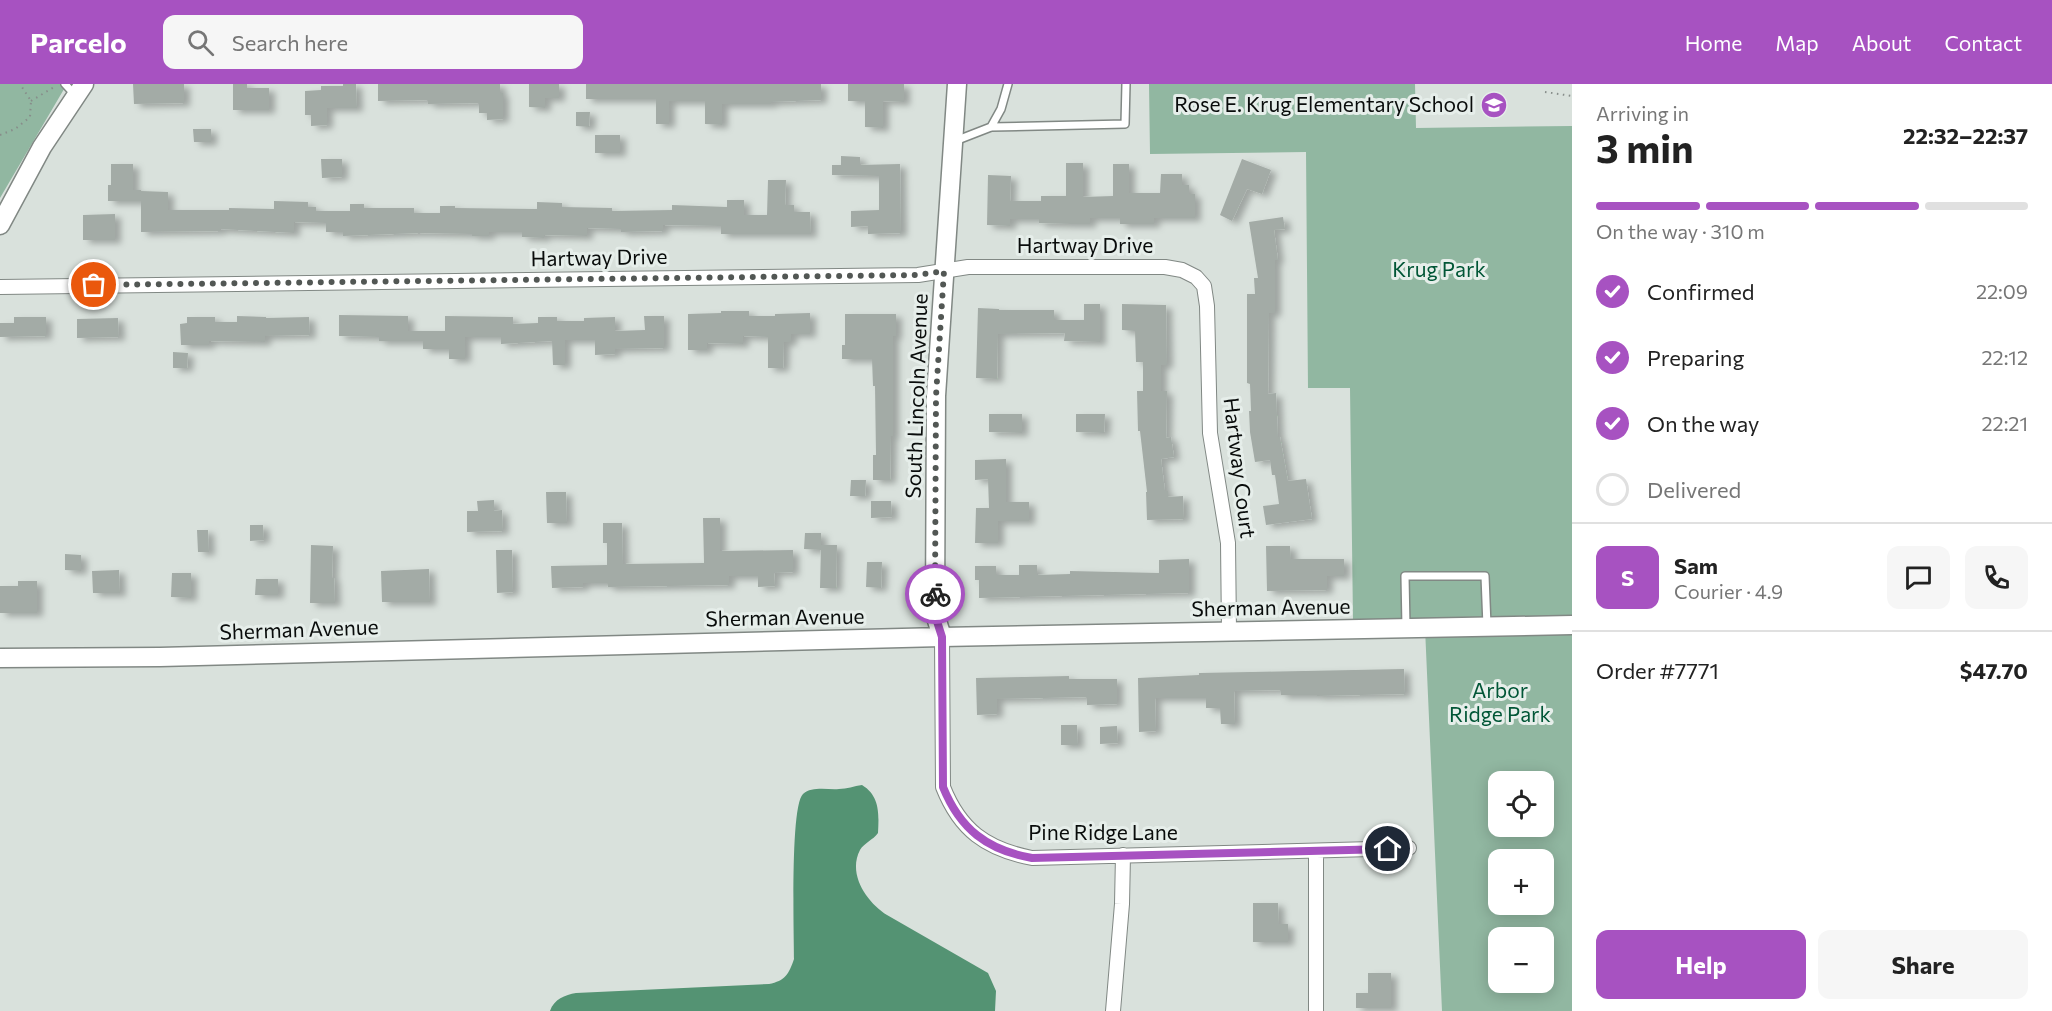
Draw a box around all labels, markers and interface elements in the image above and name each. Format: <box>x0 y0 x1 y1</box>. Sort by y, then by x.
search box <box>163 15 583 69</box>
text: Parcelo <box>30 25 127 59</box>
icon: search <box>184 26 217 59</box>
text: Search here <box>232 29 348 56</box>
text: Home <box>1685 30 1742 55</box>
text: Map <box>1775 30 1819 55</box>
text: About <box>1852 30 1911 55</box>
text: Contact <box>1944 30 2022 55</box>
school or university icon: Rose E. Krug Elementary School <box>1479 90 1509 120</box>
place label: Rose E. Krug Elementary School <box>1174 91 1474 116</box>
text: Arriving in <box>1596 101 1689 125</box>
text: 22:32–22:37 <box>1903 122 2028 149</box>
text: 3 min <box>1596 123 1694 171</box>
text: On the way · 310 m <box>1596 219 1765 243</box>
street label: Hartway Drive <box>1017 232 1153 257</box>
street label: Hartway Drive <box>530 243 668 270</box>
park label: Krug Park <box>1392 256 1486 281</box>
pin <box>68 259 119 310</box>
icon: bag <box>77 268 110 301</box>
icon: check <box>1596 275 1629 308</box>
text: Confirmed <box>1647 278 1754 305</box>
text: 22:09 <box>1976 279 2028 303</box>
street label: South Lincoln Avenue <box>899 293 932 499</box>
icon: check <box>1596 341 1629 374</box>
text: Preparing <box>1647 344 1744 371</box>
text: 22:12 <box>1981 345 2028 369</box>
street label: Hartway Court <box>1219 396 1262 540</box>
icon: check <box>1596 407 1629 440</box>
text: On the way <box>1647 410 1759 437</box>
text: 22:21 <box>1981 411 2028 435</box>
text: Delivered <box>1647 476 1741 503</box>
button: chat <box>1887 546 1950 609</box>
button: phone <box>1965 546 2028 609</box>
text: Sam <box>1674 552 1718 579</box>
courier <box>905 564 965 624</box>
text: S <box>1621 564 1634 591</box>
icon: bike <box>919 578 952 611</box>
text: Courier · 4.9 <box>1674 579 1783 603</box>
street label: Sherman Avenue <box>1191 593 1351 620</box>
street label: Sherman Avenue <box>705 603 865 630</box>
street label: Sherman Avenue <box>219 613 379 644</box>
text: Order #7771 <box>1596 657 1719 684</box>
text: $47.70 <box>1960 657 2028 684</box>
park label: Arbor Ridge Park <box>1449 677 1551 726</box>
map controls <box>1488 771 1554 993</box>
button: locate <box>1488 771 1554 837</box>
street label: Pine Ridge Lane <box>1028 819 1178 844</box>
pin <box>1362 823 1413 874</box>
icon: home <box>1371 832 1404 865</box>
button: + <box>1488 849 1554 915</box>
button: − <box>1488 927 1554 993</box>
button: Help <box>1596 930 1806 999</box>
button: Share <box>1818 930 2028 999</box>

